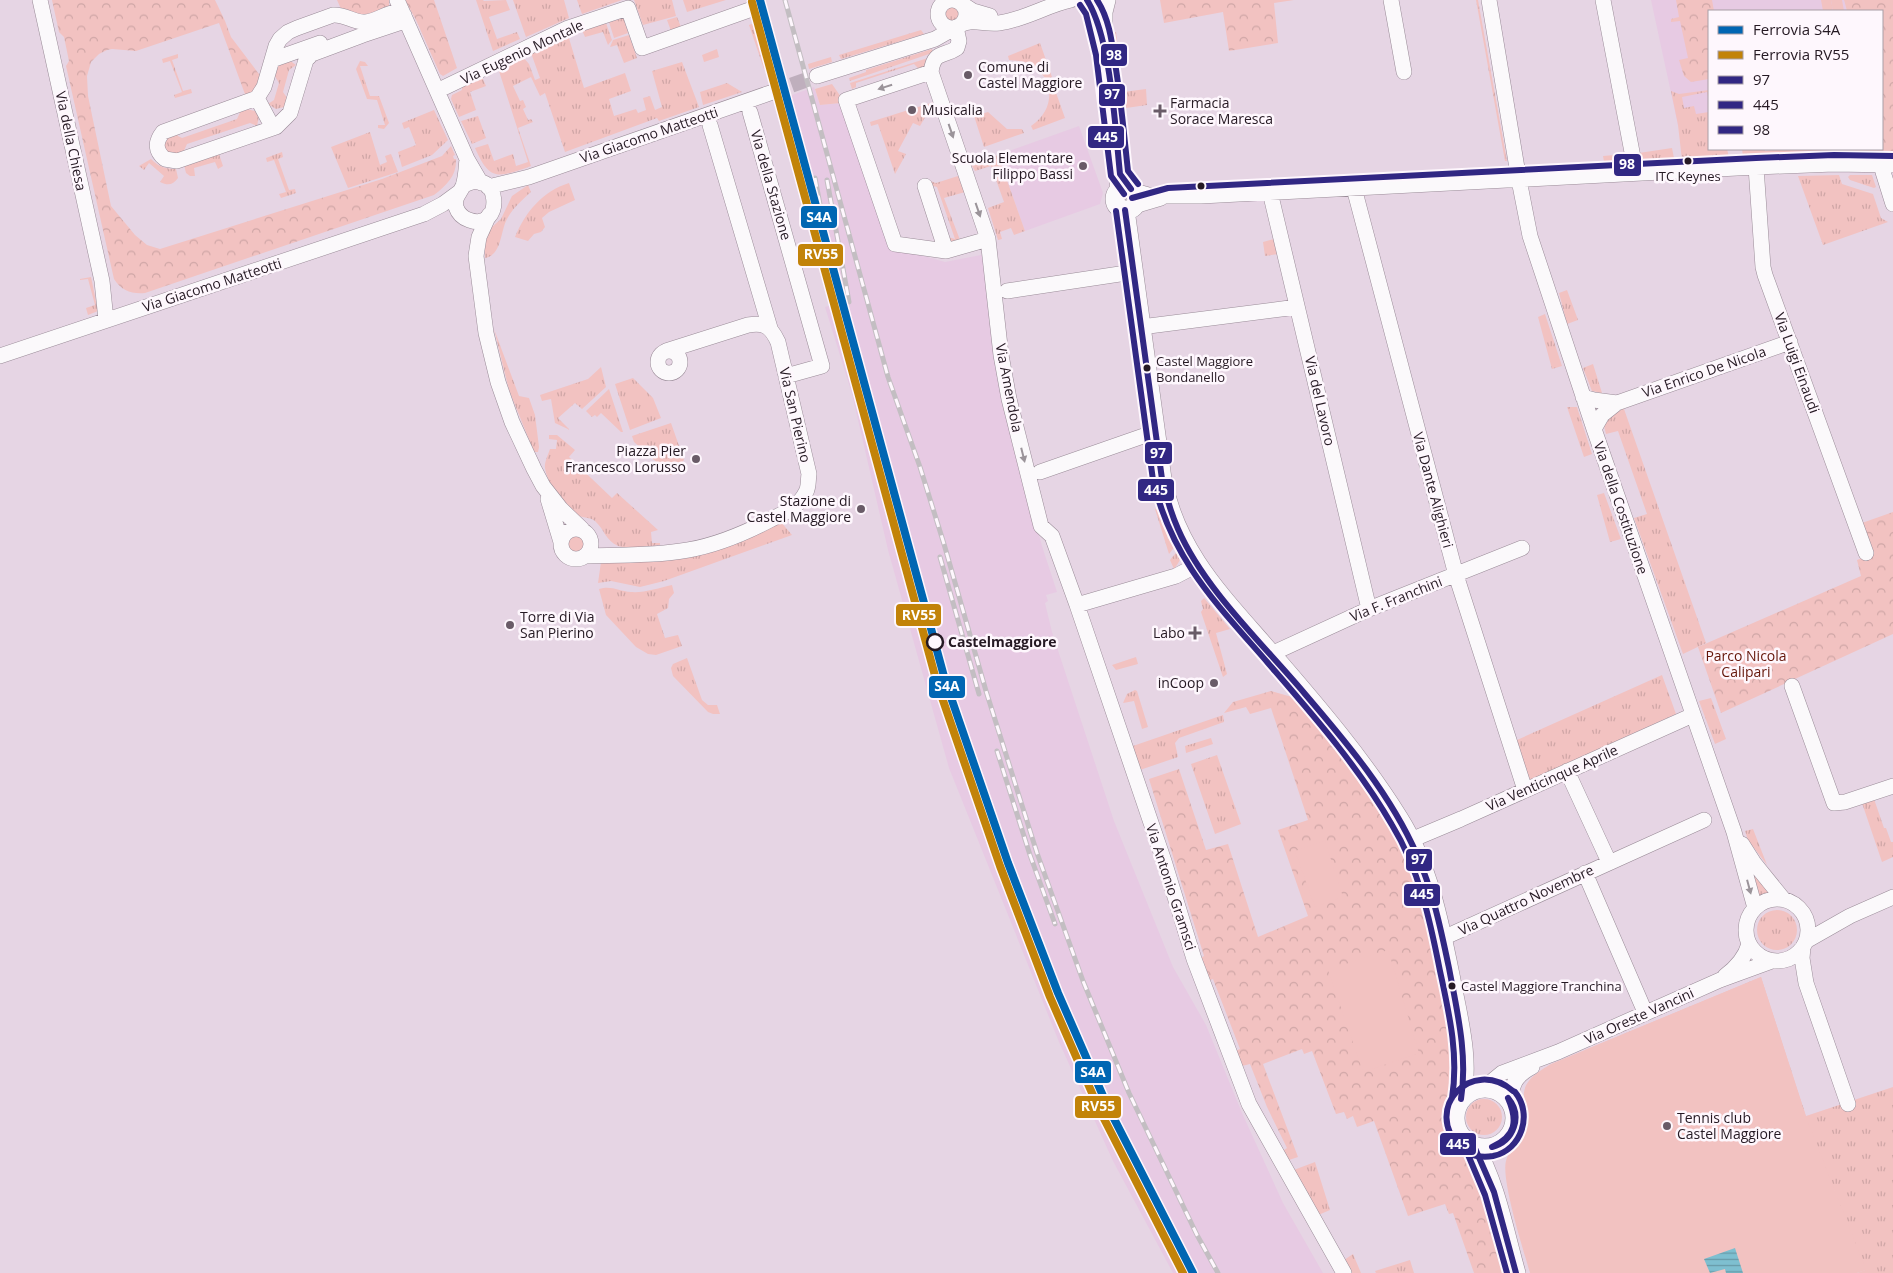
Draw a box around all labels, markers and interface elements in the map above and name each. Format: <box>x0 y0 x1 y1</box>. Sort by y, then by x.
legend <box>1708 10 1883 150</box>
street label: Via Eugenio Montale <box>457 15 586 88</box>
text: Ferrovia S4A <box>1753 19 1841 39</box>
line badge: 98 <box>1100 43 1128 67</box>
text: Ferrovia RV55 <box>1753 44 1849 64</box>
text: 98 <box>1106 45 1122 64</box>
place label: Comune di Castel Maggiore <box>978 57 1083 92</box>
marker: Comune di Castel Maggiore <box>962 69 974 81</box>
text: 97 <box>1753 69 1770 89</box>
one-way arrow <box>877 83 892 91</box>
line badge: 97 <box>1098 83 1126 107</box>
text: 97 <box>1104 84 1120 103</box>
street label: Via della Chiesa <box>52 89 91 192</box>
place label: Farmacia Sorace Maresca <box>1170 93 1273 128</box>
text: 445 <box>1753 94 1779 114</box>
place label: Musicalia <box>922 100 983 119</box>
street label: Via Giacomo Matteotti <box>577 102 721 167</box>
marker: Musicalia <box>906 104 918 116</box>
marker: Farmacia Sorace Maresca <box>1154 105 1166 117</box>
text: 98 <box>1753 119 1770 139</box>
one-way arrow <box>947 124 955 139</box>
line badge: 445 <box>1087 125 1125 149</box>
text: 445 <box>1094 127 1118 146</box>
street label: Via della Stazione <box>747 128 796 242</box>
place label: Scuola Elementare Filippo Bassi <box>952 148 1073 183</box>
line badge: 98 <box>1613 153 1642 177</box>
text: 98 <box>1619 154 1635 173</box>
marker: ITC Keynes <box>1683 156 1693 166</box>
marker: Scuola Elementare Filippo Bassi <box>1077 160 1089 172</box>
place label: ITC Keynes <box>1655 167 1721 185</box>
unlabelled marker <box>1196 181 1206 191</box>
one-way arrow <box>975 203 982 218</box>
line badge: S4A <box>800 205 838 229</box>
text: S4A <box>806 207 832 226</box>
line badge: RV55 <box>797 243 844 267</box>
text: RV55 <box>804 244 838 263</box>
street label: Via Giacomo Matteotti <box>140 253 284 316</box>
street label: Via Luigi Einaudi <box>1770 310 1825 416</box>
street label: Via Enrico De Nicola <box>1639 341 1768 402</box>
street label: Via Amendola <box>992 342 1027 434</box>
place label: Castel Maggiore Bondanello <box>1156 352 1253 386</box>
street label: Via del Lavoro <box>1301 354 1340 448</box>
marker: Castel Maggiore Bondanello <box>1142 363 1152 373</box>
street label: Via San Pierino <box>775 365 816 464</box>
street label: Via Dante Alighieri <box>1409 430 1458 550</box>
street label: Via della Costituzione <box>1590 439 1653 577</box>
place label: Piazza Pier Francesco Lorusso <box>565 441 686 476</box>
line badge: 97 <box>1144 441 1173 465</box>
text: 97 <box>1150 443 1166 462</box>
one-way arrow <box>1019 448 1027 463</box>
marker: Piazza Pier Francesco Lorusso <box>690 453 702 465</box>
line badge: 445 <box>1137 478 1175 502</box>
text: 445 <box>1144 480 1168 499</box>
place label: Stazione di Castel Maggiore <box>747 491 851 526</box>
marker: Stazione di Castel Maggiore <box>855 503 867 515</box>
street label: Via F. Franchini <box>1347 571 1445 626</box>
line badge: RV55 <box>895 603 942 627</box>
text: RV55 <box>902 605 936 624</box>
place label: Torre di Via San Pierino <box>520 607 594 642</box>
marker: Torre di Via San Pierino <box>504 619 516 631</box>
place label: Labo <box>1153 623 1185 642</box>
marker: Labo <box>1189 627 1201 639</box>
place label: Castelmaggiore <box>948 632 1057 651</box>
marker: Castelmaggiore <box>926 633 944 651</box>
park label: Parco Nicola Calipari <box>1705 646 1787 681</box>
place label: inCoop <box>1158 673 1204 692</box>
line badge: S4A <box>928 675 966 699</box>
text: S4A <box>934 676 960 695</box>
marker: inCoop <box>1208 677 1220 689</box>
street label: Via Venticinque Aprile <box>1483 740 1621 815</box>
street label: Via Antonio Gramsci <box>1142 821 1201 952</box>
line badge: 97 <box>1405 848 1433 872</box>
text: 97 <box>1411 849 1427 868</box>
street label: Via Quattro Novembre <box>1455 860 1597 939</box>
one-way arrow <box>1745 879 1753 895</box>
line badge: 445 <box>1403 883 1441 907</box>
text: 445 <box>1410 884 1434 903</box>
place label: Castel Maggiore Tranchina <box>1461 977 1622 995</box>
marker: Castel Maggiore Tranchina <box>1447 981 1457 991</box>
street label: Via Oreste Vancini <box>1581 983 1697 1048</box>
line badge: S4A <box>1074 1060 1112 1084</box>
text: S4A <box>1080 1062 1106 1081</box>
line badge: RV55 <box>1074 1095 1122 1119</box>
text: RV55 <box>1081 1096 1115 1115</box>
place label: Tennis club Castel Maggiore <box>1677 1108 1782 1143</box>
marker: Tennis club Castel Maggiore <box>1661 1120 1673 1132</box>
line badge: 445 <box>1439 1132 1477 1156</box>
text: 445 <box>1446 1134 1470 1153</box>

